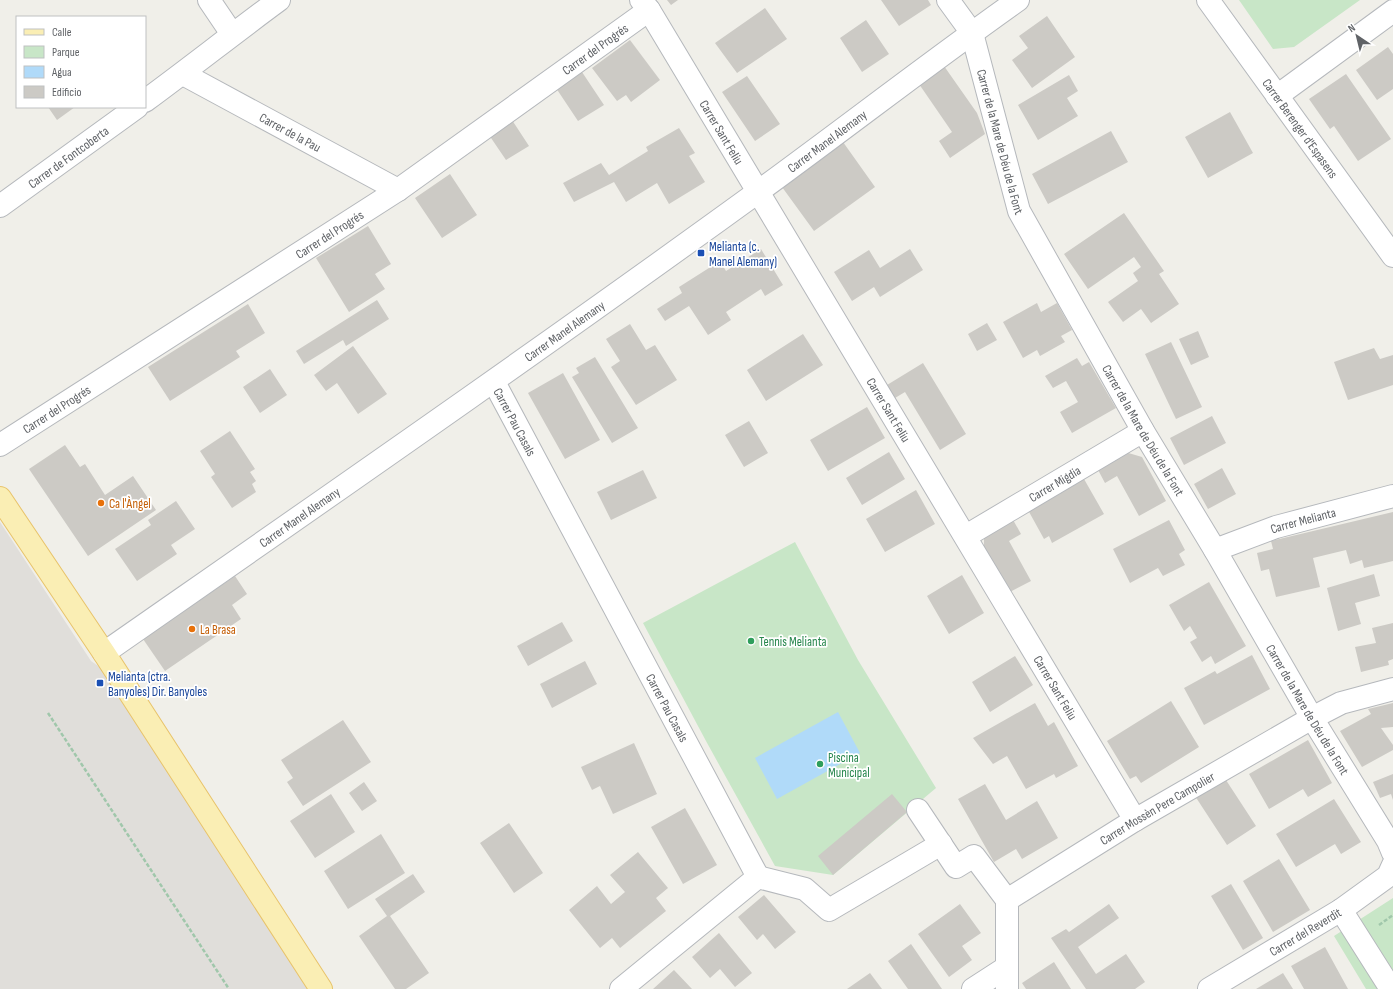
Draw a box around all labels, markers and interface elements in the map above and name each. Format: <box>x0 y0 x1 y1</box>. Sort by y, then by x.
legend <box>16 16 146 108</box>
north arrow <box>1337 16 1377 56</box>
street label: Carrer del Progrés <box>559 20 632 79</box>
text: N <box>1345 21 1358 35</box>
text: Calle <box>52 25 72 40</box>
text: Parque <box>52 45 80 60</box>
text: Agua <box>51 65 72 80</box>
street label: Carrer de la Mare de Déu de la Font <box>973 68 1026 218</box>
street label: Carrer Berenger d'Espasens <box>1258 76 1341 182</box>
text: Edificio <box>52 85 81 100</box>
street label: Carrer Sant Feliu <box>696 97 747 168</box>
street label: Carrer Manel Alemany <box>785 107 870 176</box>
street label: Carrer de la Pau <box>256 110 323 156</box>
street label: Carrer de Fontcoberta <box>25 123 112 192</box>
street label: Carrer del Progrés <box>293 207 367 263</box>
place label: Melianta (c. Manel Alemany) <box>709 239 777 270</box>
marker: Melianta (c. Manel Alemany) <box>696 248 706 258</box>
street label: Carrer Manel Alemany <box>522 297 608 365</box>
street label: Carrer de la Mare de Déu de la Font <box>1098 362 1187 499</box>
street label: Carrer Sant Feliu <box>863 375 914 445</box>
street label: Carrer del Progrés <box>20 382 94 437</box>
street label: Carrer Pau Casals <box>490 385 539 459</box>
street label: Carrer Migdia <box>1026 463 1084 506</box>
street label: Carrer Manel Alemany <box>256 484 343 551</box>
place label: Ca l'Àngel <box>109 496 151 512</box>
marker: Ca l'Àngel <box>96 498 106 508</box>
street label: Carrer Melianta <box>1268 505 1338 537</box>
place label: La Brasa <box>200 622 236 638</box>
marker: La Brasa <box>187 624 197 634</box>
place label: Tennis Melianta <box>759 634 827 650</box>
marker: Tennis Melianta <box>746 636 756 646</box>
street label: Carrer de la Mare de Déu de la Font <box>1262 642 1352 778</box>
street label: Carrer Sant Feliu <box>1030 653 1080 723</box>
place label: Melianta (ctra. Banyoles) Dir. Banyoles <box>108 669 207 700</box>
street label: Carrer Pau Casals <box>642 671 692 745</box>
marker: Melianta (ctra. Banyoles) Dir. Banyoles <box>95 678 105 688</box>
place label: Piscina Municipal <box>828 750 870 781</box>
marker: Piscina Municipal <box>815 759 825 769</box>
street label: Carrer Mossèn Pere Campolier <box>1097 769 1218 849</box>
street label: Carrer del Reverdit <box>1267 905 1345 960</box>

